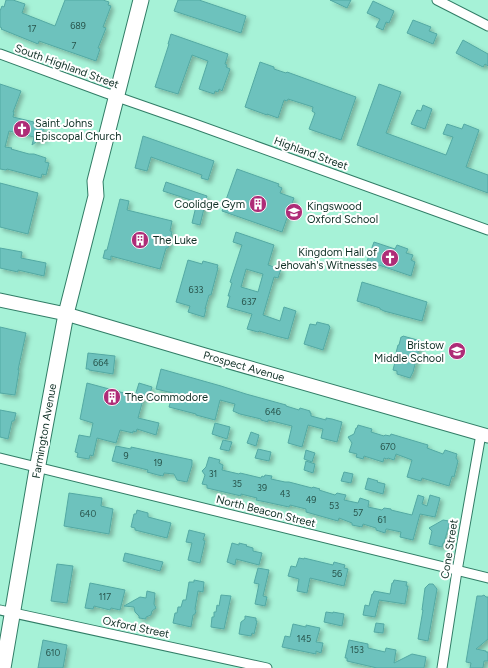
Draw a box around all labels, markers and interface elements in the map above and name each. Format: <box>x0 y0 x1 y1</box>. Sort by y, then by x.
house number: 689 <box>70 20 86 31</box>
house number: 17 <box>28 23 36 34</box>
house number: 7 <box>72 40 77 51</box>
street label: South Highland Street <box>13 42 121 91</box>
place label: Saint Johns Episcopal Church <box>35 117 121 143</box>
church icon: Saint Johns Episcopal Church <box>12 119 32 139</box>
street label: Highland Street <box>272 134 349 173</box>
building icon: Coolidge Gym <box>248 194 268 214</box>
place label: Coolidge Gym <box>174 198 245 211</box>
place label: Kingswood Oxford School <box>307 200 378 226</box>
school or university icon: Kingswood Oxford School <box>284 202 304 222</box>
building icon: The Luke <box>130 230 150 250</box>
place label: The Luke <box>153 234 197 247</box>
place label: Kingdom Hall of Jehovah's Witnesses <box>275 246 378 272</box>
church icon: Kingdom Hall of Jehovah's Witnesses <box>380 248 400 268</box>
house number: 633 <box>189 284 204 295</box>
house number: 637 <box>242 296 257 307</box>
place label: Bristow Middle School <box>374 339 444 365</box>
school or university icon: Bristow Middle School <box>447 341 467 361</box>
street label: Prospect Avenue <box>202 349 286 384</box>
house number: 664 <box>93 357 109 368</box>
street label: Farmington Avenue <box>30 383 59 480</box>
building icon: The Commodore <box>102 387 122 407</box>
place label: The Commodore <box>125 391 208 404</box>
house number: 646 <box>265 406 281 417</box>
house number: 670 <box>380 441 396 452</box>
house number: 9 <box>123 450 129 461</box>
house number: 19 <box>154 457 162 468</box>
house number: 31 <box>209 468 217 479</box>
house number: 35 <box>232 478 242 489</box>
house number: 39 <box>257 482 267 493</box>
house number: 43 <box>280 488 290 499</box>
street label: North Beacon Street <box>215 493 317 530</box>
house number: 49 <box>306 494 316 505</box>
house number: 53 <box>329 500 339 511</box>
house number: 57 <box>353 507 363 518</box>
house number: 640 <box>80 508 96 519</box>
house number: 61 <box>378 514 386 525</box>
street label: Cone Street <box>438 518 461 580</box>
house number: 56 <box>332 568 342 579</box>
house number: 117 <box>99 591 111 602</box>
street label: Oxford Street <box>101 614 170 641</box>
house number: 145 <box>297 633 311 644</box>
house number: 153 <box>350 644 364 655</box>
house number: 610 <box>46 647 61 658</box>

